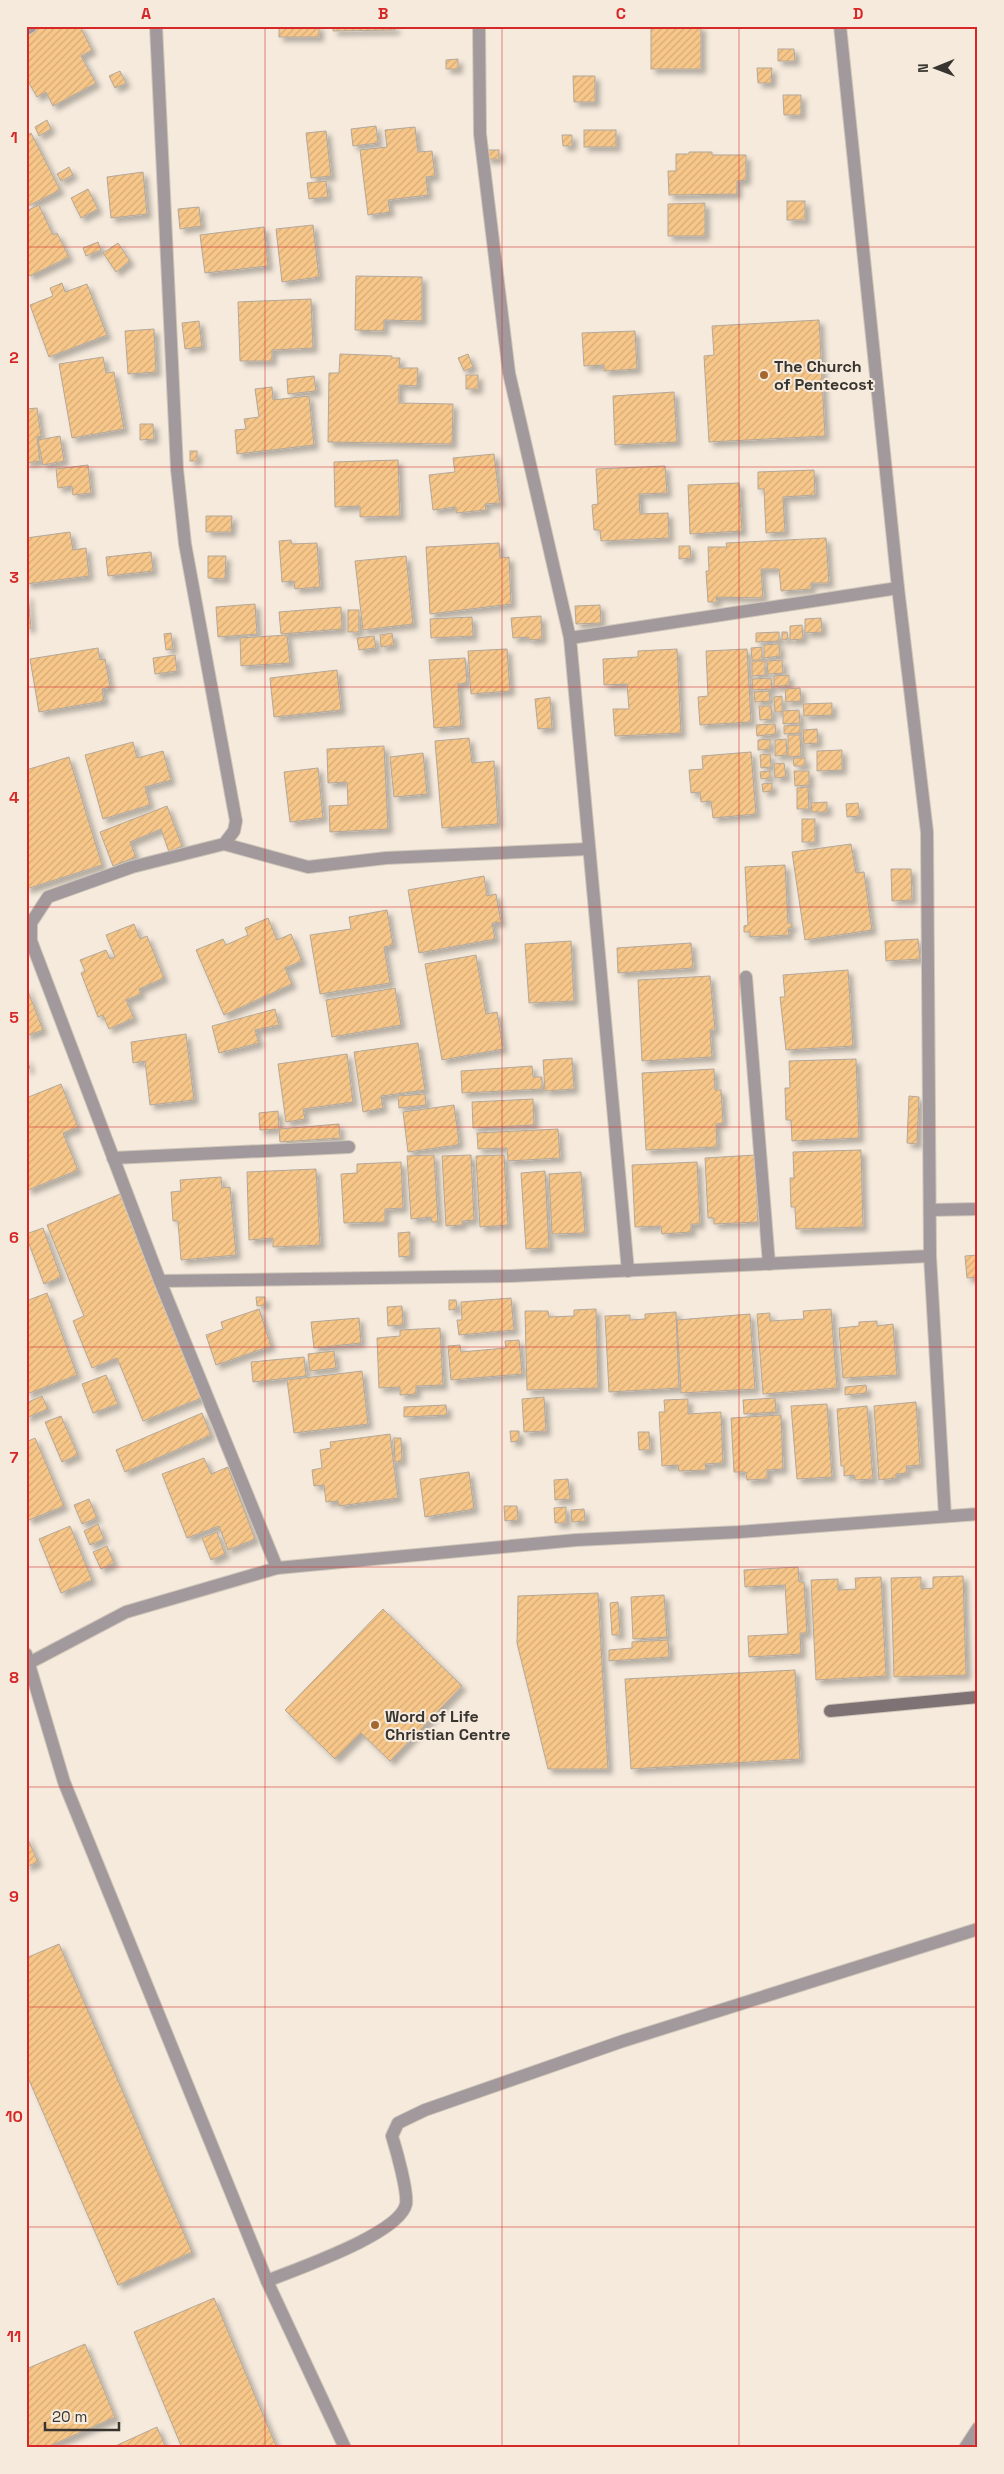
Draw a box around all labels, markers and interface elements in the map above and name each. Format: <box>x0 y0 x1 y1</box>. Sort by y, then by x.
text: A <box>141 3 151 24</box>
text: B <box>378 3 388 24</box>
text: C <box>616 3 626 24</box>
text: D <box>853 3 863 24</box>
north arrow <box>912 42 962 92</box>
text: N <box>914 63 932 73</box>
text: 1 <box>10 127 18 148</box>
text: 2 <box>9 347 19 368</box>
place label: The Church of Pentecost <box>774 356 874 395</box>
marker: The Church of Pentecost <box>758 369 770 381</box>
text: 3 <box>9 567 19 588</box>
text: 4 <box>9 787 19 808</box>
text: 5 <box>9 1007 19 1028</box>
text: 6 <box>9 1227 19 1248</box>
text: 7 <box>10 1447 19 1468</box>
text: 8 <box>9 1667 19 1688</box>
place label: Word of Life Christian Centre <box>385 1706 510 1745</box>
marker: Word of Life Christian Centre <box>369 1719 381 1731</box>
text: 9 <box>9 1886 19 1907</box>
text: 10 <box>5 2106 23 2127</box>
text: 11 <box>7 2326 21 2347</box>
scale bar <box>45 2399 119 2431</box>
text: 20 m <box>52 2407 87 2426</box>

